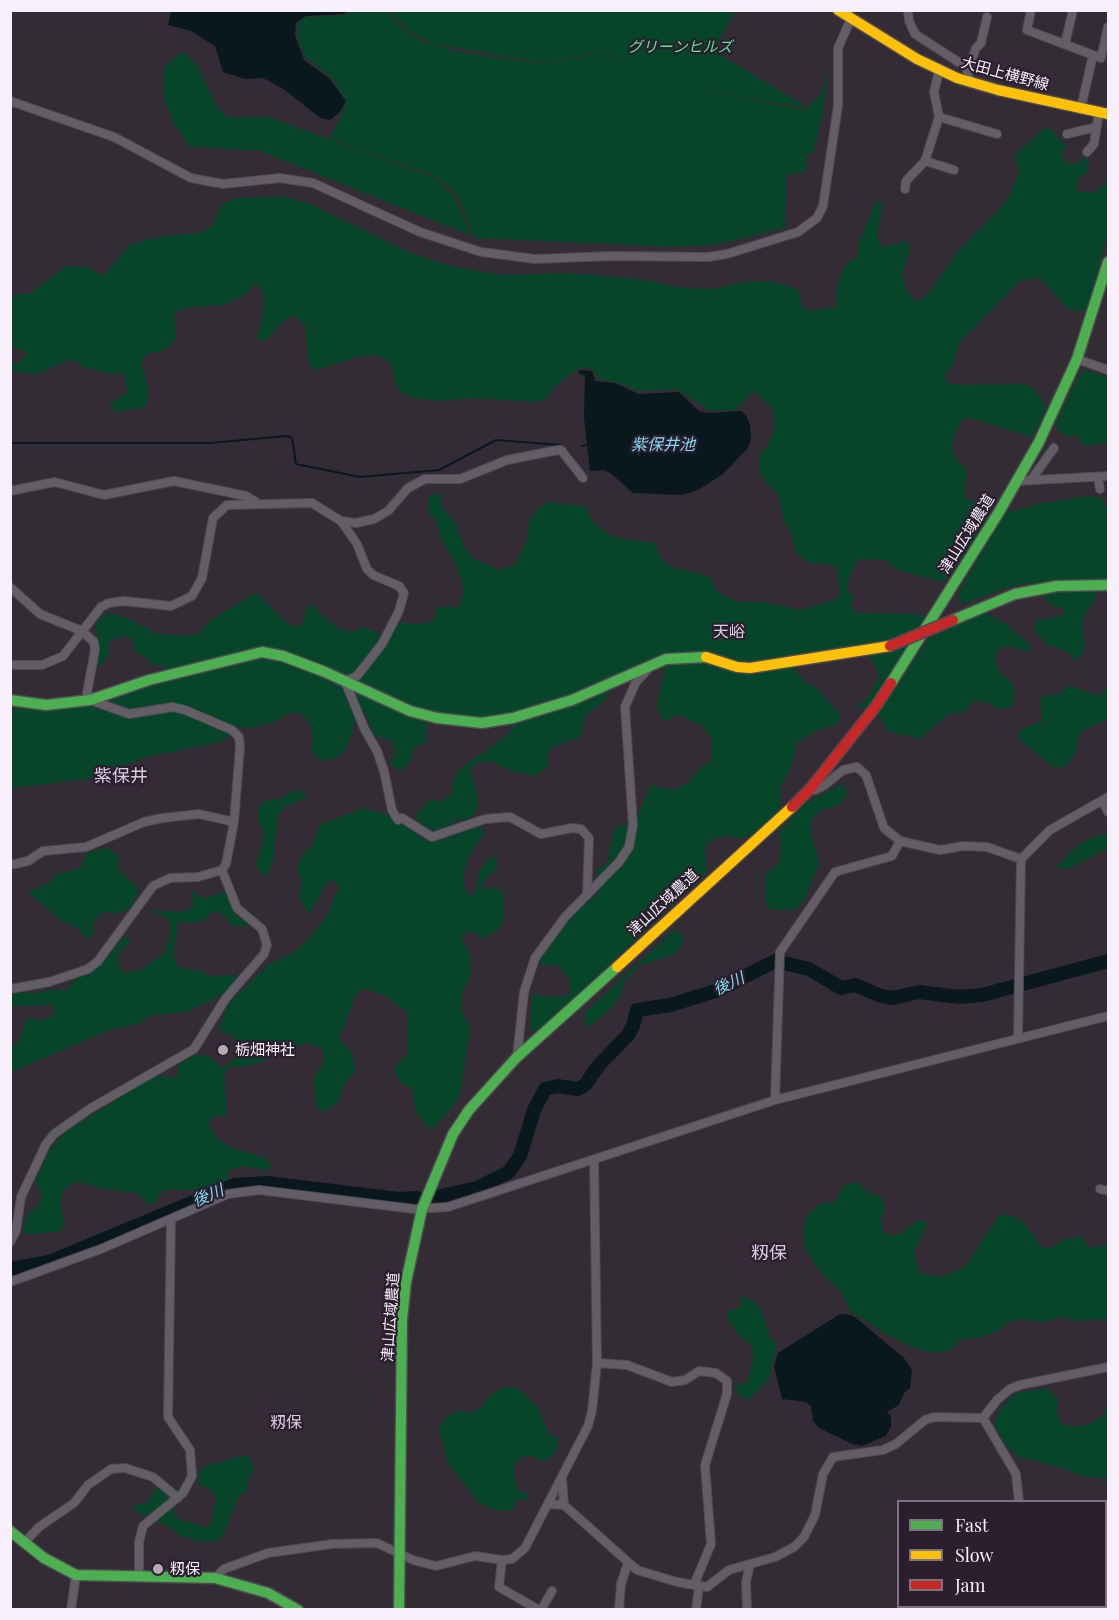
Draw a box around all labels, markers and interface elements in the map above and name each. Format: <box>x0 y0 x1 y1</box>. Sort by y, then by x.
park label: グリーンヒルズ <box>628 38 732 56</box>
street label: 大田上横野線 <box>959 54 1051 94</box>
water label: 紫保井池 <box>631 435 695 455</box>
street label: 津山広域農道 <box>936 491 998 577</box>
district label: 天峪 <box>713 622 745 642</box>
district label: 紫保井 <box>94 765 148 787</box>
street label: 津山広域農道 <box>624 866 702 940</box>
water label: 後川 <box>710 969 748 999</box>
place label: 栃畑神社 <box>235 1041 295 1059</box>
marker: 栃畑神社 <box>216 1043 230 1057</box>
water label: 後川 <box>190 1181 226 1211</box>
district label: 籾保 <box>751 1242 787 1264</box>
street label: 津山広域農道 <box>379 1271 403 1363</box>
district label: 籾保 <box>270 1413 302 1433</box>
legend <box>897 1500 1107 1608</box>
text: Fast <box>955 1513 988 1537</box>
text: Slow <box>955 1543 993 1567</box>
place label: 籾保 <box>170 1560 200 1578</box>
marker: 籾保 <box>151 1562 165 1576</box>
text: Jam <box>955 1573 985 1597</box>

